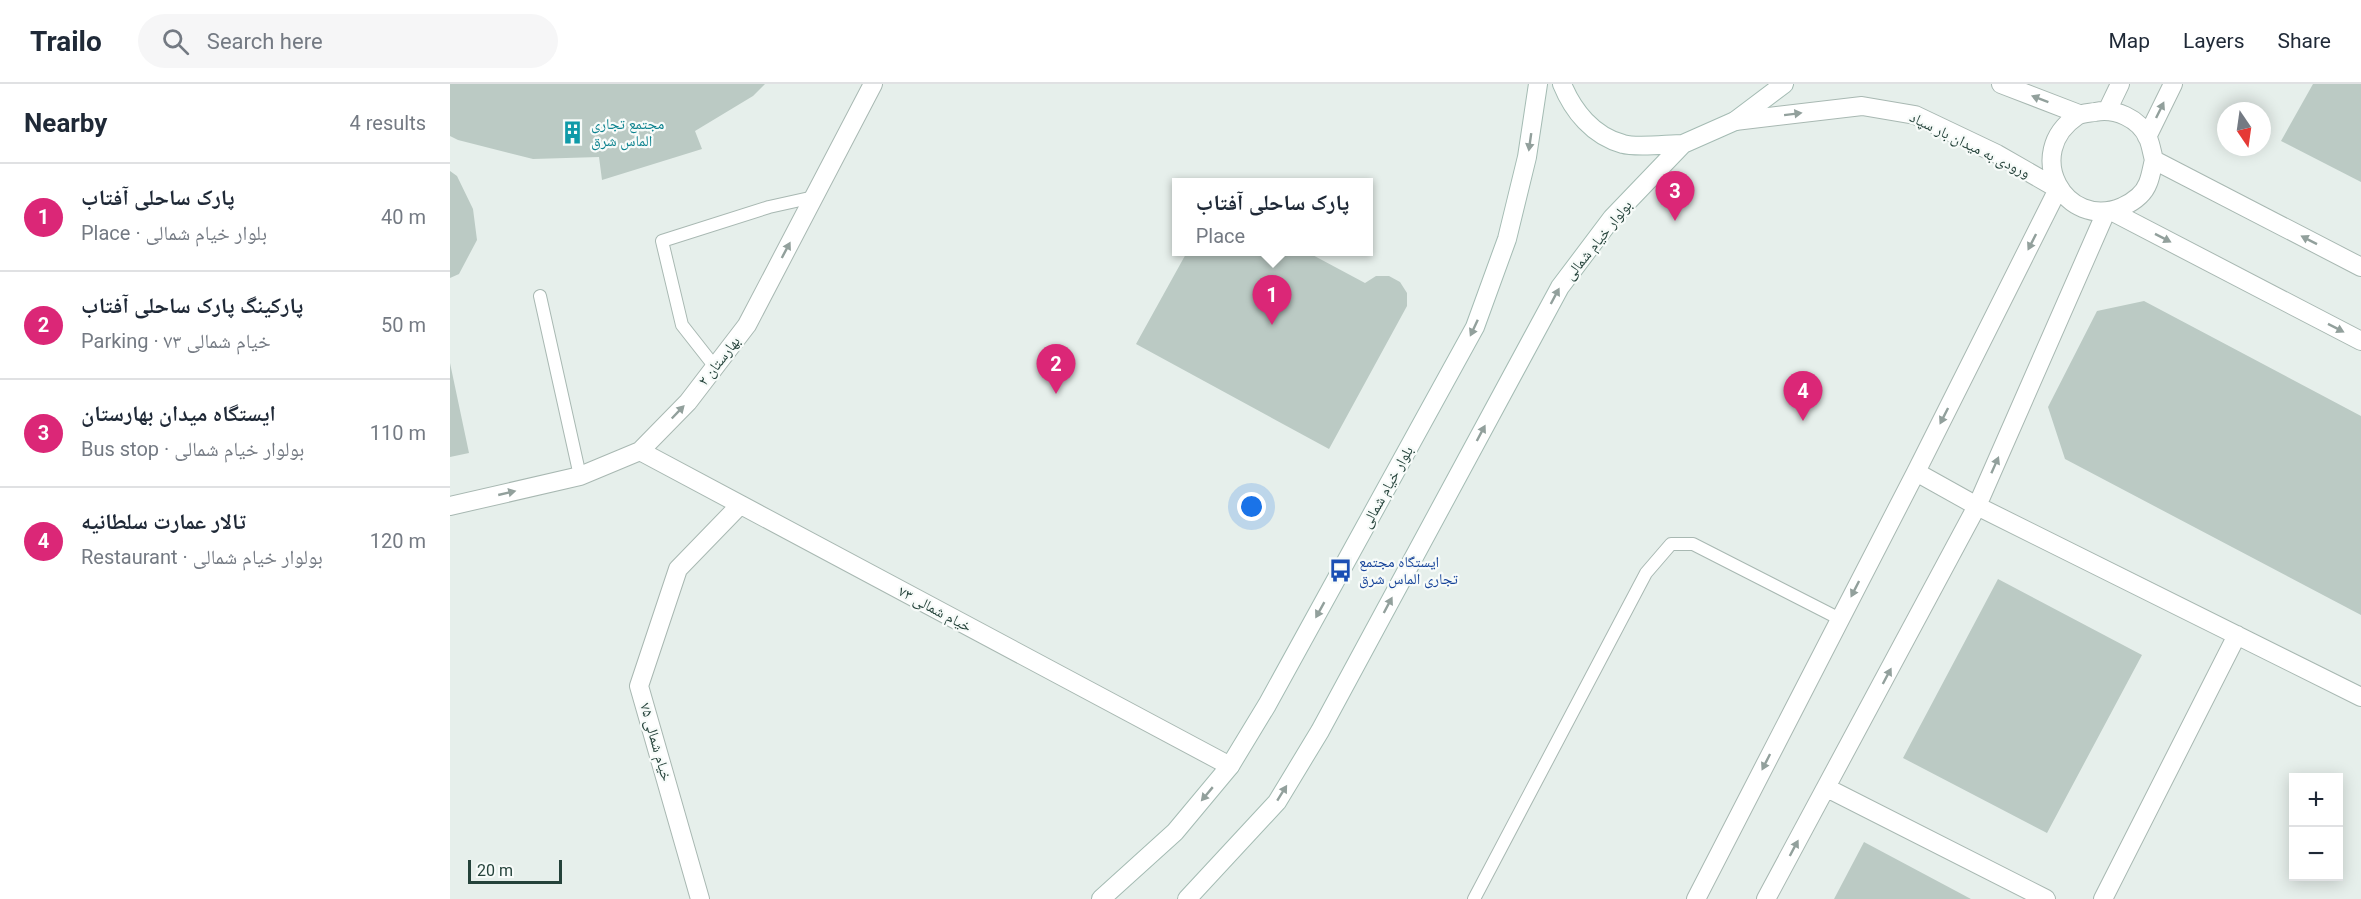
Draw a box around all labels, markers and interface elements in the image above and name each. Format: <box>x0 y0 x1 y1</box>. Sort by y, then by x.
search box <box>138 14 558 68</box>
text: Trailo <box>30 25 102 58</box>
icon: search <box>159 25 192 58</box>
text: Search here <box>207 29 323 54</box>
text: Map <box>2108 29 2150 53</box>
text: Layers <box>2183 29 2244 53</box>
text: Share <box>2277 29 2331 53</box>
one-way arrow <box>2031 94 2049 103</box>
one-way arrow <box>2156 102 2165 119</box>
north arrow <box>2217 102 2271 156</box>
text: Nearby <box>24 108 107 138</box>
street label: ورودی به میدان بار سپاد <box>1906 108 2033 183</box>
one-way arrow <box>1784 110 1803 119</box>
text: 4 results <box>350 111 426 135</box>
place label: مجتمع تجاری الماس شرق <box>591 115 664 151</box>
building icon: مجتمع تجاری الماس شرق <box>560 120 586 146</box>
one-way arrow <box>1525 132 1534 151</box>
pin: 3 <box>1656 172 1694 221</box>
popup <box>1172 178 1373 256</box>
text: پارک ساحلی آفتاب <box>81 185 235 210</box>
text: پارک ساحلی آفتاب <box>1196 190 1349 215</box>
street label: بولوار خیام شمالی <box>1560 196 1636 284</box>
text: 1 <box>38 205 49 229</box>
text: 40 m <box>381 205 426 229</box>
text: Place · بلوار خیام شمالی <box>81 221 267 245</box>
text: Place <box>1196 224 1245 248</box>
one-way arrow <box>2027 233 2037 250</box>
one-way arrow <box>2155 233 2172 243</box>
one-way arrow <box>2300 235 2317 245</box>
one-way arrow <box>781 241 791 258</box>
pin: 1 <box>1252 276 1292 325</box>
one-way arrow <box>1550 287 1560 304</box>
text: پارکینگ پارک ساحلی آفتاب <box>81 293 303 318</box>
text: 2 <box>38 313 49 337</box>
text: 50 m <box>381 313 426 337</box>
one-way arrow <box>1469 320 1478 337</box>
one-way arrow <box>2328 323 2345 333</box>
text: Parking · خیام شمالی ۷۳ <box>81 329 271 353</box>
street label: بهارستان ۲ <box>694 333 745 390</box>
pin: 2 <box>1036 344 1076 394</box>
pin: 4 <box>1784 372 1822 421</box>
text: ایستگاه میدان بهارستان <box>81 401 276 426</box>
one-way arrow <box>671 405 685 419</box>
one-way arrow <box>1940 407 1949 424</box>
text: 3 <box>38 421 49 445</box>
text: 110 m <box>370 421 426 445</box>
one-way arrow <box>1476 425 1486 442</box>
text: Bus stop · بولوار خیام شمالی <box>81 437 304 461</box>
street label: بلوار خیام شمالی <box>1357 443 1418 532</box>
one-way arrow <box>1991 457 2000 474</box>
one-way arrow <box>498 487 516 497</box>
your location <box>1237 492 1266 521</box>
text: تالار عمارت سلطانیه <box>81 509 246 534</box>
text: 4 <box>38 529 49 553</box>
text: 120 m <box>370 529 426 553</box>
text: Restaurant · بولوار خیام شمالی <box>81 545 323 569</box>
place label: ایستگاه مجتمع تجاری الماس شرق <box>1359 553 1459 589</box>
bus stop icon: ایستگاه مجتمع تجاری الماس شرق <box>1328 558 1354 584</box>
one-way arrow <box>1851 581 1860 598</box>
street label: خیام شمالی ۷۳ <box>895 582 975 637</box>
one-way arrow <box>1383 596 1393 613</box>
one-way arrow <box>1315 602 1325 619</box>
one-way arrow <box>1882 667 1892 684</box>
street label: خیام شمالی ۷۵ <box>635 701 676 784</box>
one-way arrow <box>1761 754 1771 771</box>
map controls <box>2289 773 2343 881</box>
button: + <box>2289 773 2343 827</box>
one-way arrow <box>1277 785 1288 801</box>
one-way arrow <box>1202 786 1214 801</box>
button: − <box>2289 827 2343 881</box>
one-way arrow <box>1789 839 1799 856</box>
scale bar <box>468 857 562 884</box>
text: 20 m <box>477 861 513 880</box>

